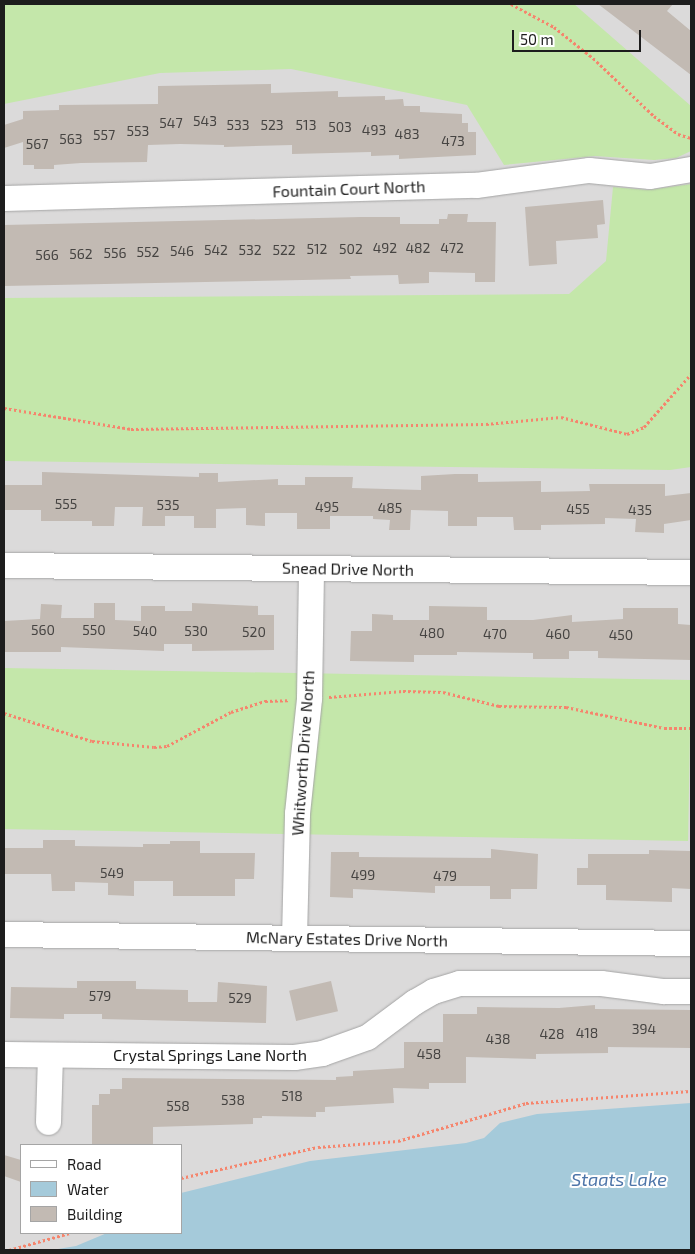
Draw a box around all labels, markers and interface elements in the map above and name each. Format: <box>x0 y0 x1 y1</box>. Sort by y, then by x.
scale bar <box>515 20 644 52</box>
text: 50 m <box>520 30 554 48</box>
house number: 543 <box>193 113 217 129</box>
house number: 547 <box>159 115 183 131</box>
house number: 533 <box>226 117 250 133</box>
house number: 523 <box>260 117 284 133</box>
house number: 513 <box>296 117 316 133</box>
house number: 503 <box>328 119 352 135</box>
house number: 493 <box>362 122 386 138</box>
house number: 553 <box>127 123 149 139</box>
house number: 483 <box>395 126 419 142</box>
house number: 557 <box>93 127 115 143</box>
house number: 563 <box>59 131 83 147</box>
house number: 473 <box>441 133 465 149</box>
house number: 567 <box>26 136 48 152</box>
street label: Fountain Court North <box>272 177 426 201</box>
house number: 492 <box>373 240 397 256</box>
house number: 482 <box>406 240 430 256</box>
house number: 472 <box>440 240 464 256</box>
house number: 512 <box>307 241 327 257</box>
house number: 502 <box>339 241 363 257</box>
house number: 542 <box>204 242 228 258</box>
house number: 532 <box>238 242 262 258</box>
house number: 522 <box>272 242 296 258</box>
house number: 546 <box>170 243 194 259</box>
house number: 552 <box>137 244 159 260</box>
house number: 556 <box>103 245 127 261</box>
house number: 562 <box>69 246 93 262</box>
house number: 566 <box>35 247 59 263</box>
house number: 555 <box>55 496 77 512</box>
house number: 535 <box>157 497 179 513</box>
house number: 495 <box>315 499 339 515</box>
house number: 485 <box>378 500 402 516</box>
house number: 455 <box>566 501 590 517</box>
house number: 435 <box>628 502 652 518</box>
street label: Snead Drive North <box>282 558 414 580</box>
house number: 560 <box>31 622 55 638</box>
house number: 550 <box>82 622 106 638</box>
house number: 540 <box>133 623 157 639</box>
house number: 530 <box>184 623 208 639</box>
house number: 520 <box>242 624 266 640</box>
house number: 480 <box>419 625 445 641</box>
house number: 470 <box>483 626 507 642</box>
house number: 460 <box>545 626 571 642</box>
house number: 450 <box>609 627 633 643</box>
street label: Whitworth Drive North <box>288 670 318 836</box>
house number: 549 <box>100 865 124 881</box>
house number: 499 <box>351 867 375 883</box>
house number: 479 <box>433 868 457 884</box>
street label: McNary Estates Drive North <box>246 928 448 950</box>
house number: 579 <box>89 988 111 1004</box>
house number: 529 <box>228 990 252 1006</box>
house number: 394 <box>632 1021 656 1037</box>
house number: 418 <box>576 1025 598 1041</box>
house number: 428 <box>540 1026 564 1042</box>
house number: 438 <box>486 1031 510 1047</box>
street label: Crystal Springs Lane North <box>113 1045 307 1065</box>
house number: 458 <box>417 1046 441 1062</box>
house number: 518 <box>281 1088 303 1104</box>
house number: 538 <box>221 1092 245 1108</box>
house number: 558 <box>166 1098 190 1114</box>
legend <box>20 1144 182 1234</box>
text: Road <box>67 1155 102 1173</box>
water label: Staats Lake <box>571 1168 667 1190</box>
text: Water <box>67 1180 109 1198</box>
text: Building <box>67 1205 122 1223</box>

